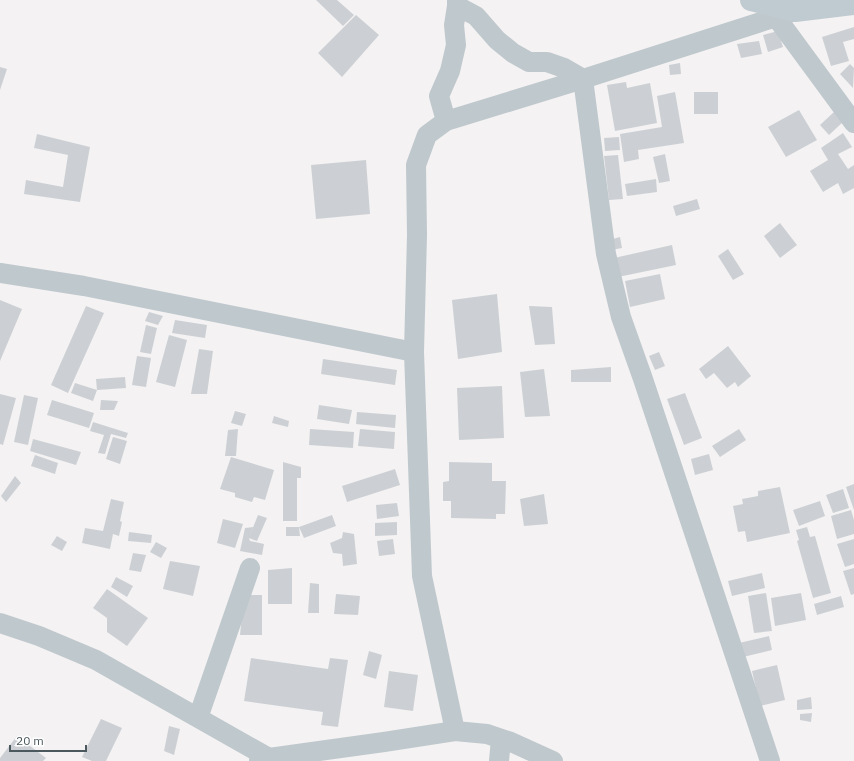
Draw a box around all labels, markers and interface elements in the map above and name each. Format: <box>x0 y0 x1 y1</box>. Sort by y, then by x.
scale bar <box>10 727 86 753</box>
text: 20 m <box>16 733 44 748</box>

